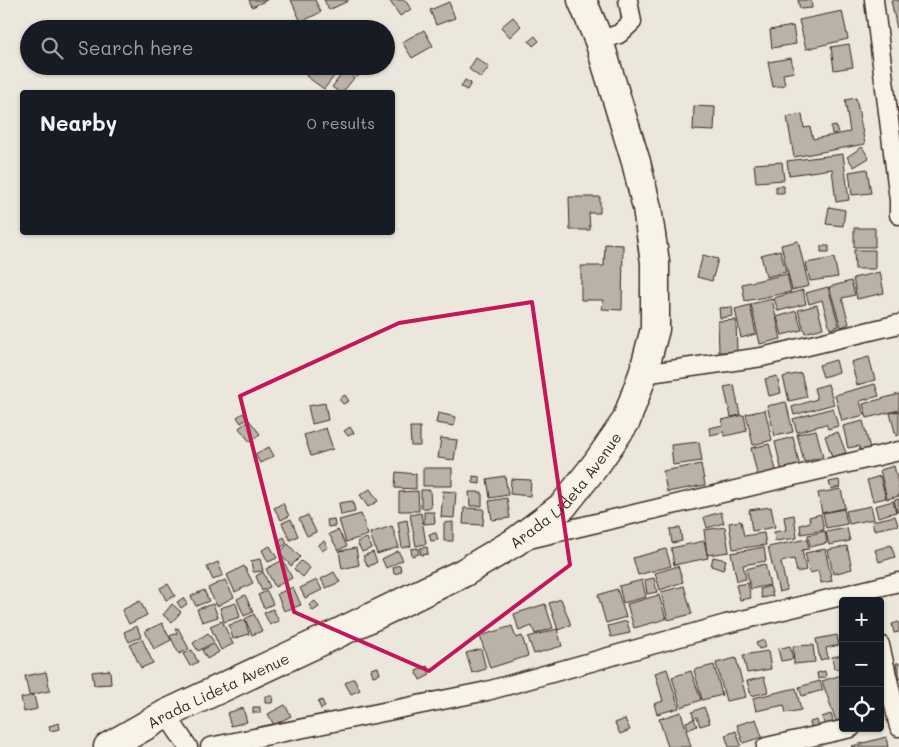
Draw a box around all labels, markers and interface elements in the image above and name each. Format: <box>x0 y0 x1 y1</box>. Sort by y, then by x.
search box <box>20 20 395 75</box>
icon: search <box>38 34 66 62</box>
text: Search here <box>78 35 194 60</box>
text: Nearby <box>40 109 117 136</box>
text: 0 results <box>307 112 375 133</box>
street label: Arada Lideta Avenue <box>505 428 625 553</box>
map controls <box>839 597 884 732</box>
button: + <box>839 597 884 642</box>
button: − <box>839 642 884 687</box>
street label: Arada Lideta Avenue <box>143 648 292 733</box>
button: locate <box>839 687 884 732</box>

